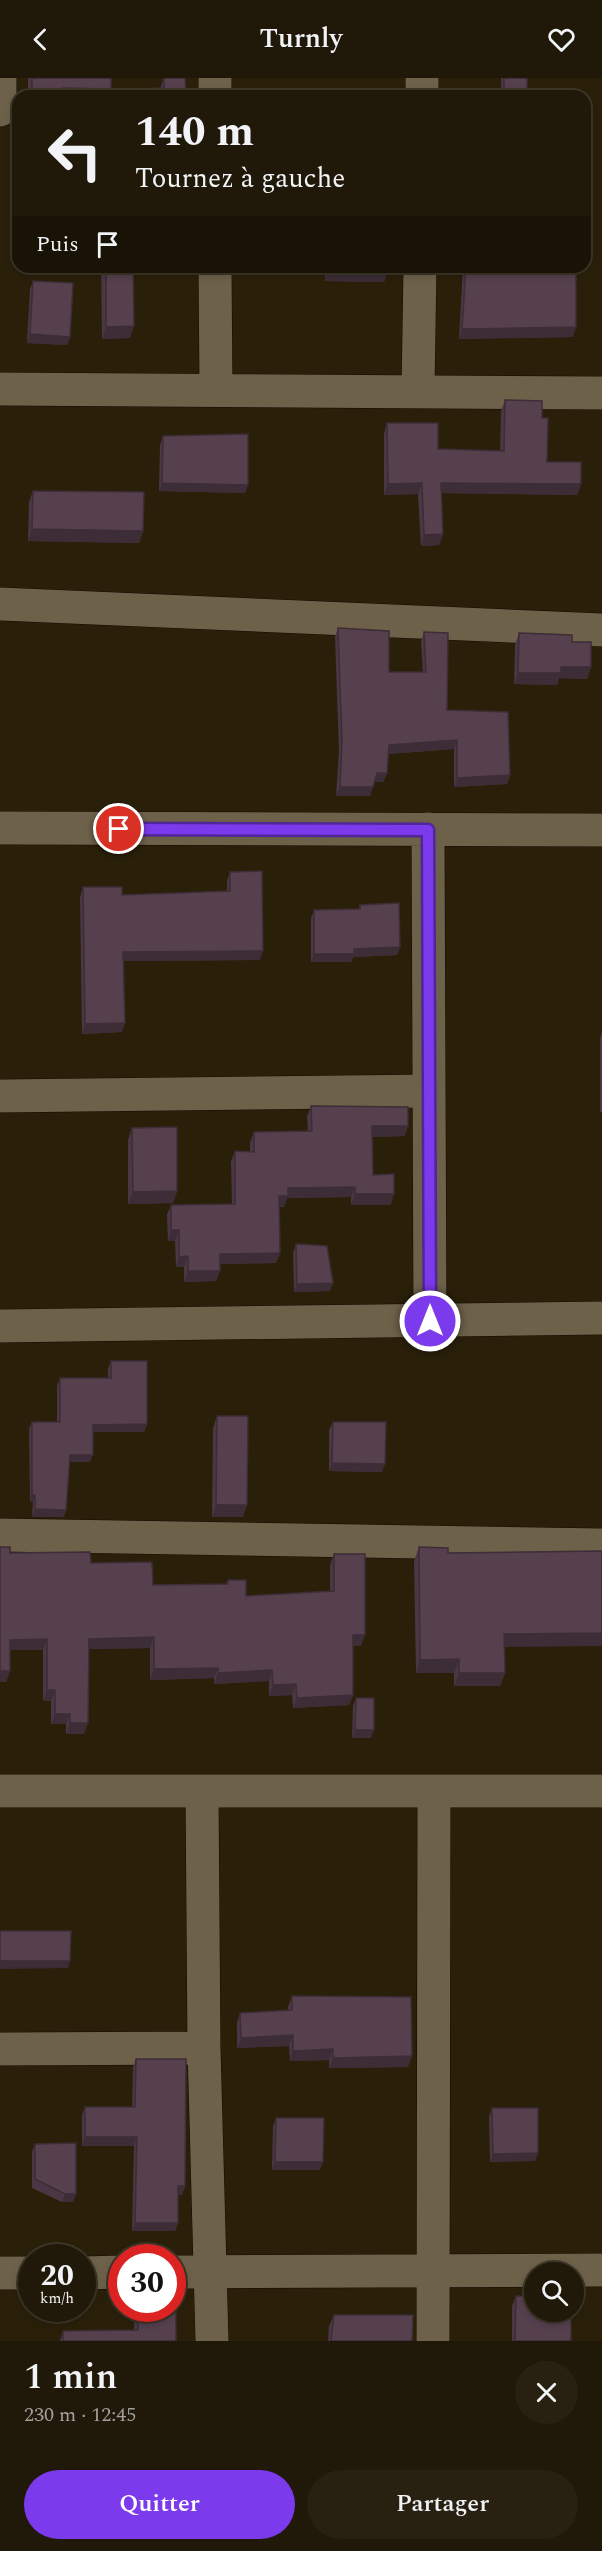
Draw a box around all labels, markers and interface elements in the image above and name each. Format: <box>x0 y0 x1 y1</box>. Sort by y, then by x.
text: Turnly <box>260 18 342 60</box>
icon: back <box>24 23 57 56</box>
icon: heart <box>545 23 578 56</box>
text: 140 m <box>135 101 254 164</box>
icon: left <box>36 114 114 192</box>
text: Tournez à gauche <box>135 158 345 200</box>
text: Puis <box>36 228 79 261</box>
icon: arrive <box>91 228 124 261</box>
pin <box>93 803 144 854</box>
icon: arrive <box>102 812 135 845</box>
position arrow <box>398 1289 462 1353</box>
speed limit sign: 30 <box>108 2244 186 2322</box>
text: 20 <box>40 2253 74 2299</box>
map controls <box>524 2262 584 2322</box>
button: search <box>524 2262 584 2322</box>
text: km/h <box>40 2287 74 2310</box>
text: 1 min <box>24 2350 117 2405</box>
button: close <box>515 2361 578 2424</box>
text: 230 m · 12:45 <box>24 2400 136 2430</box>
button: Quitter <box>24 2470 295 2539</box>
button: Partager <box>307 2470 578 2539</box>

